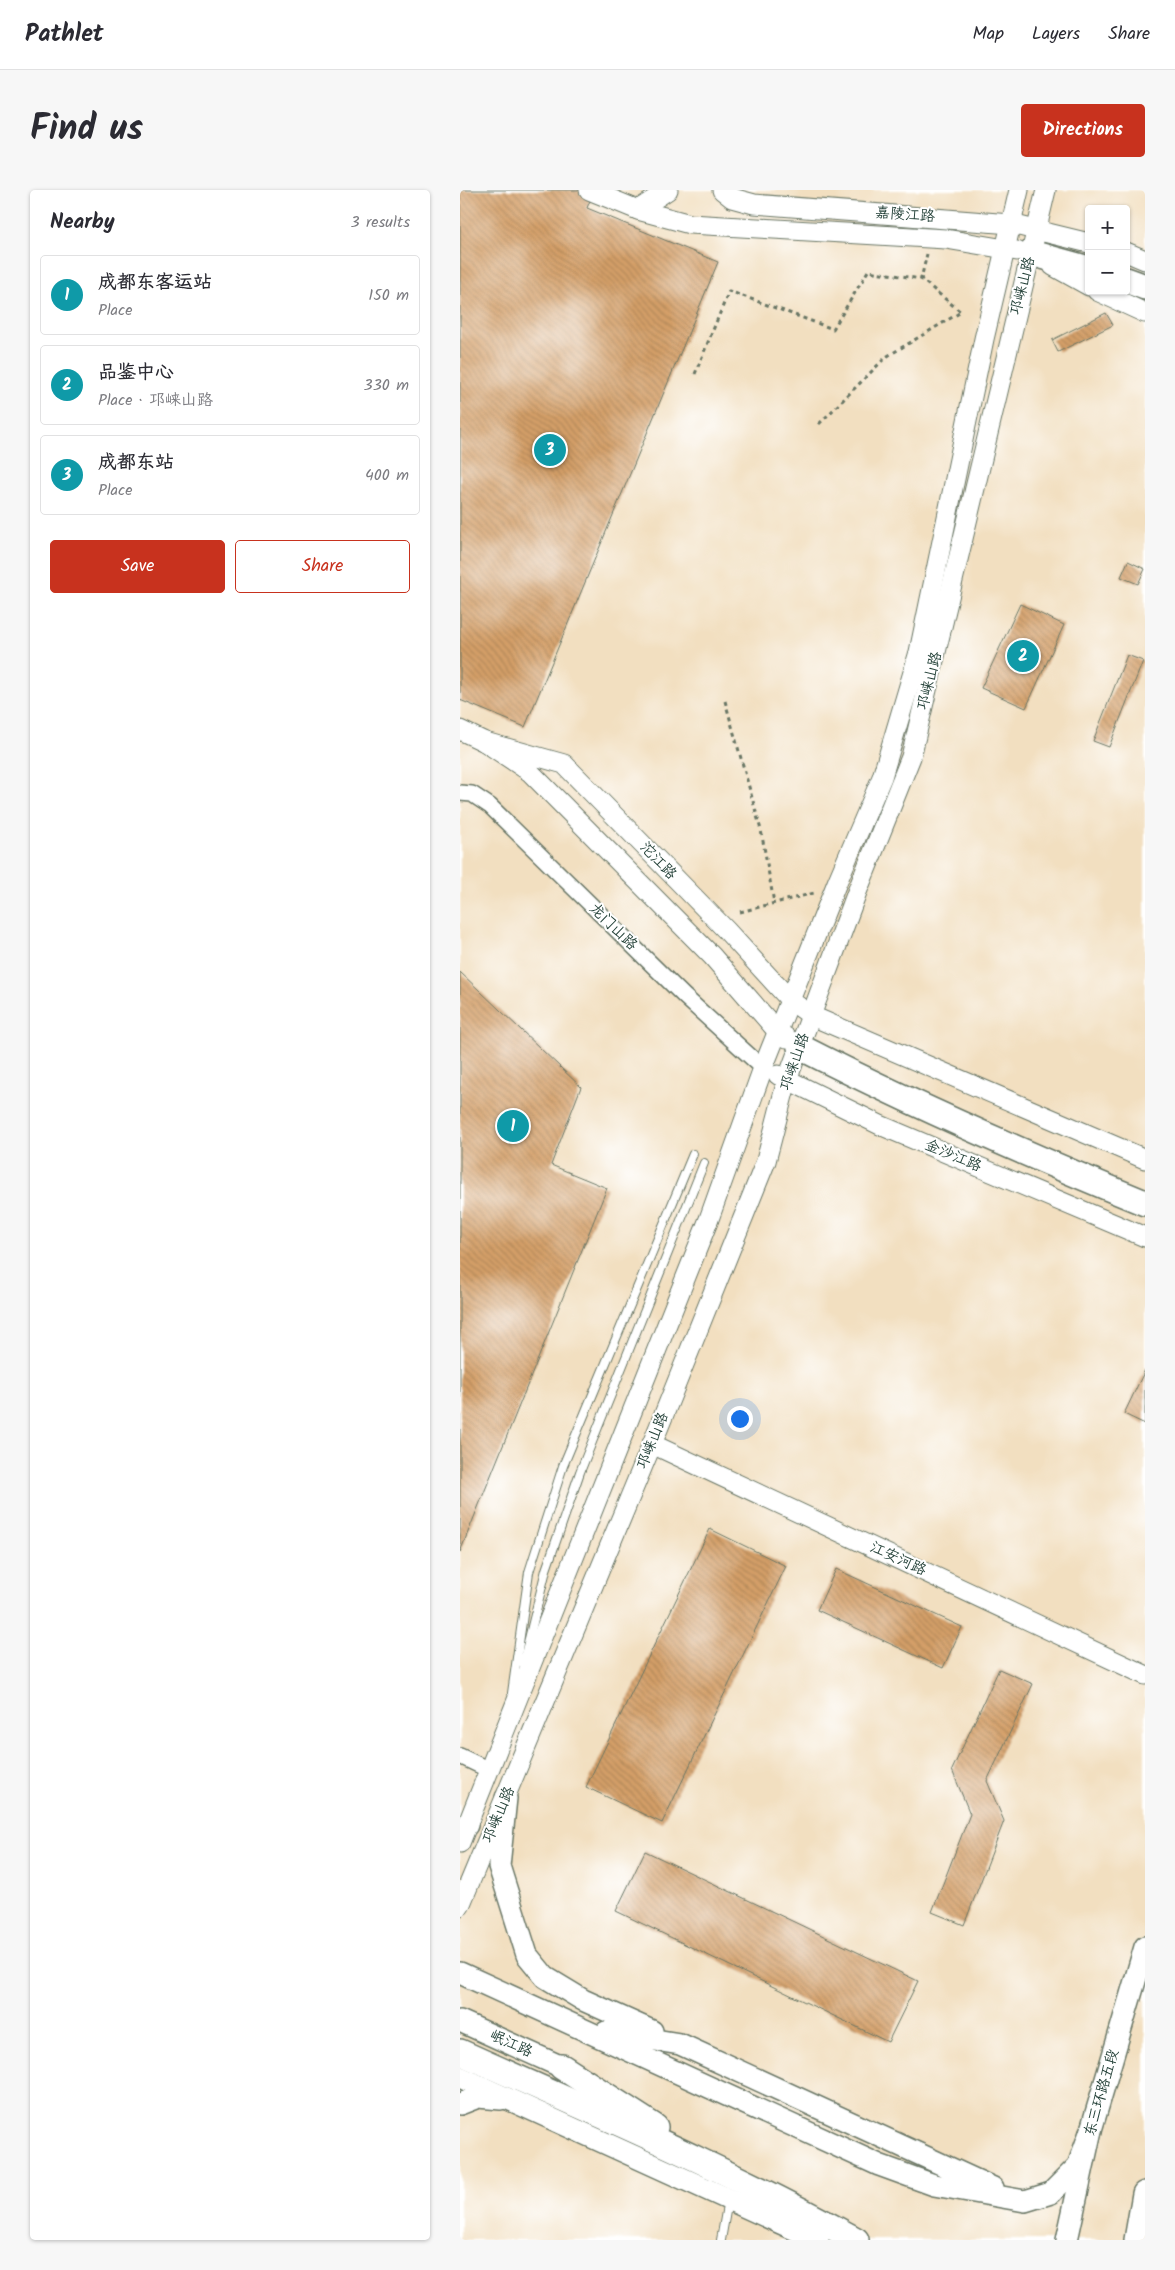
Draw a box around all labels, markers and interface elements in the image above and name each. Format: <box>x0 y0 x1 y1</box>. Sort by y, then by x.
text: Pathlet <box>25 15 104 54</box>
text: Map <box>973 20 1004 49</box>
text: Layers <box>1032 20 1080 49</box>
text: Share <box>1108 20 1150 49</box>
text: Find us <box>30 102 143 158</box>
button: Directions <box>1021 104 1145 157</box>
street label: 嘉陵江路 <box>874 201 936 229</box>
map controls <box>1085 205 1130 295</box>
button: + <box>1085 205 1130 250</box>
text: Nearby <box>50 206 115 239</box>
text: 3 results <box>351 210 410 235</box>
button: − <box>1085 250 1130 295</box>
street label: 邛崃山路 <box>1004 254 1042 318</box>
text: 成都东客运站 <box>98 268 212 298</box>
text: 1 <box>65 283 69 308</box>
text: 150 m <box>368 283 409 308</box>
text: Place <box>98 298 132 323</box>
text: 品鉴中心 <box>98 358 174 388</box>
text: 2 <box>62 373 72 398</box>
text: 330 m <box>364 373 409 398</box>
text: Place · 邛崃山路 <box>98 388 213 413</box>
pin: 3 <box>534 431 566 469</box>
text: 成都东站 <box>98 448 174 478</box>
text: 3 <box>63 463 71 488</box>
text: 400 m <box>365 463 409 488</box>
text: Place <box>98 478 132 503</box>
button: Save <box>50 540 225 593</box>
button: Share <box>235 540 410 593</box>
pin: 2 <box>1007 637 1039 675</box>
street label: 邛崃山路 <box>911 649 949 713</box>
street label: 沱江路 <box>634 836 682 886</box>
street label: 龙门山路 <box>583 898 643 956</box>
street label: 邛崃山路 <box>774 1030 816 1094</box>
pin: 1 <box>497 1107 529 1145</box>
street label: 金沙江路 <box>921 1133 985 1179</box>
your location <box>727 1406 753 1432</box>
street label: 邛崃山路 <box>631 1409 675 1473</box>
street label: 江安河路 <box>866 1535 930 1583</box>
street label: 邛崃山路 <box>476 1783 522 1847</box>
street label: 岷江路 <box>486 2024 536 2064</box>
street label: 东三环路五段 <box>1078 2046 1126 2140</box>

